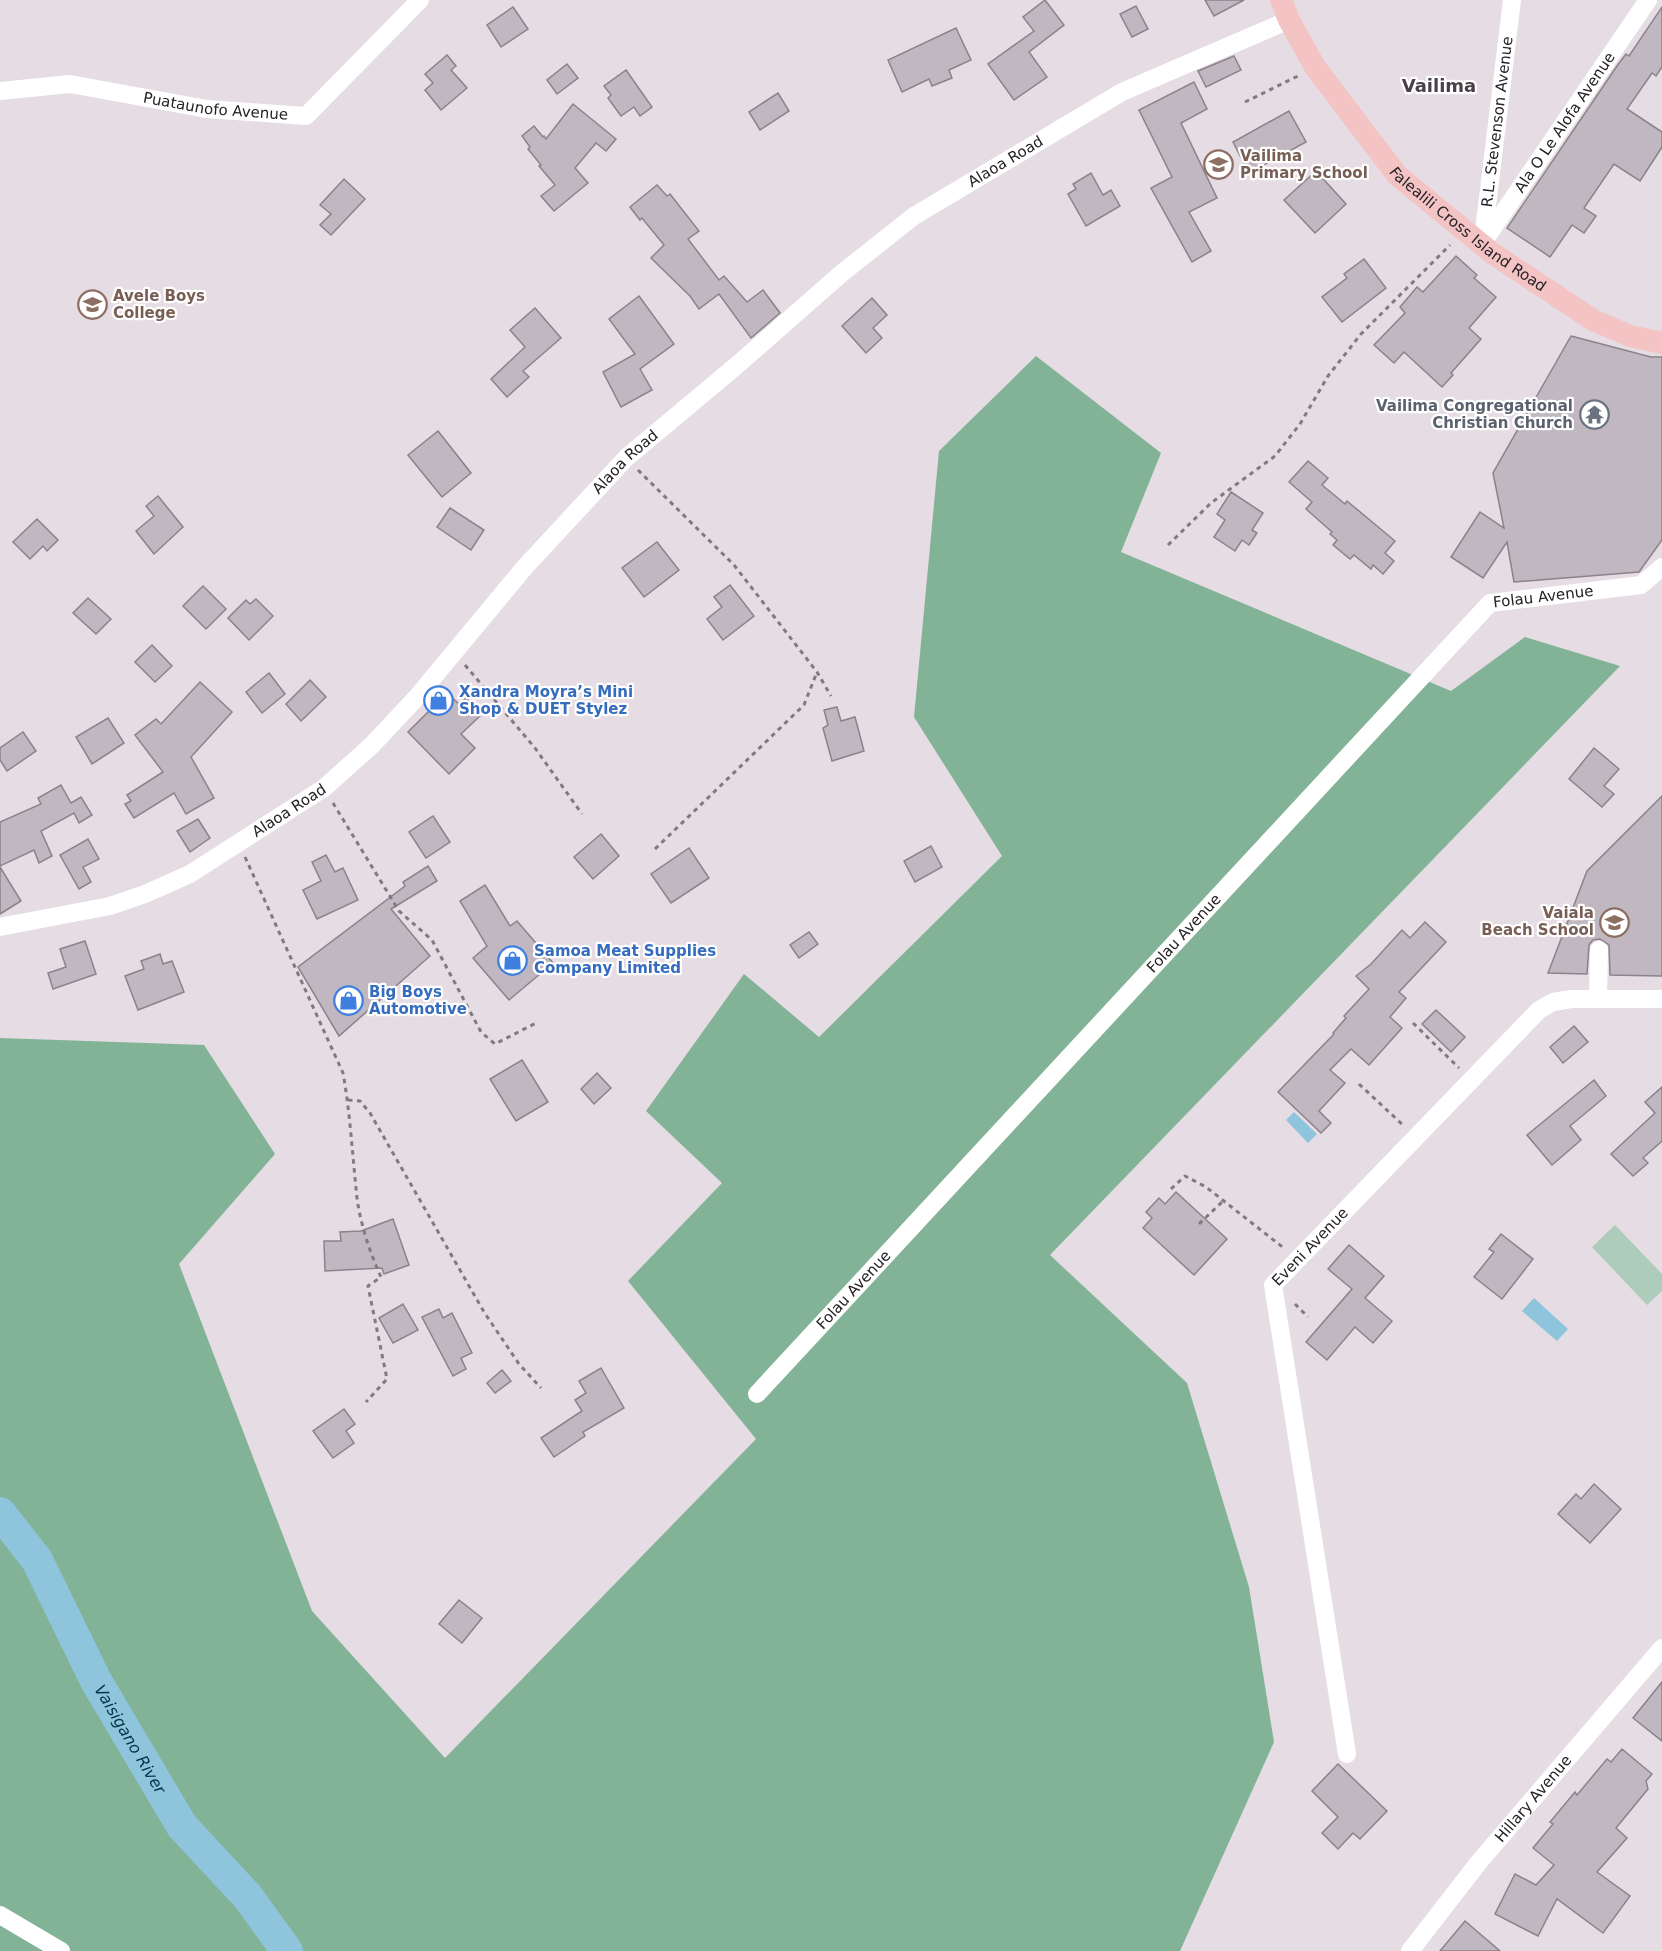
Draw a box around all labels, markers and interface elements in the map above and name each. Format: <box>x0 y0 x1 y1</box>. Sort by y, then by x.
street label: R.L. Stevenson Avenue <box>1478 35 1517 208</box>
street label: Ala O Le Alofa Avenue <box>1511 49 1619 196</box>
district label: Vailima <box>1402 75 1476 96</box>
street label: Puataunofo Avenue <box>142 89 289 124</box>
street label: Alaoa Road <box>965 132 1046 191</box>
place label: Vailima Primary School <box>1240 147 1368 182</box>
school or university icon: Vailima Primary School <box>1203 149 1235 181</box>
street label: Falealili Cross Island Road <box>1385 163 1550 295</box>
place label: Avele Boys College <box>113 287 205 322</box>
school or university icon: Avele Boys College <box>76 289 108 321</box>
place label: Vailima Congregational Christian Church <box>1376 397 1573 432</box>
temple icon: Vailima Congregational Christian Church <box>1578 399 1610 431</box>
street label: Alaoa Road <box>588 426 662 498</box>
street label: Folau Avenue <box>1492 582 1594 612</box>
place label: Xandra Moyra’s Mini Shop & DUET Stylez <box>459 683 633 718</box>
shop icon: Xandra Moyra’s Mini Shop & DUET Stylez <box>422 685 454 717</box>
street label: Alaoa Road <box>249 780 330 841</box>
street label: Folau Avenue <box>1143 890 1225 976</box>
place label: Vaiala Beach School <box>1481 904 1594 939</box>
school or university icon: Vaiala Beach School <box>1599 906 1631 938</box>
place label: Samoa Meat Supplies Company Limited <box>534 942 716 977</box>
shop icon: Samoa Meat Supplies Company Limited <box>497 944 529 976</box>
place label: Big Boys Automotive <box>369 983 467 1018</box>
shop icon: Big Boys Automotive <box>332 985 364 1017</box>
street label: Eveni Avenue <box>1268 1204 1352 1290</box>
street label: Folau Avenue <box>813 1247 894 1333</box>
water label: Vaisigano River <box>91 1681 171 1798</box>
street label: Hillary Avenue <box>1491 1751 1575 1846</box>

